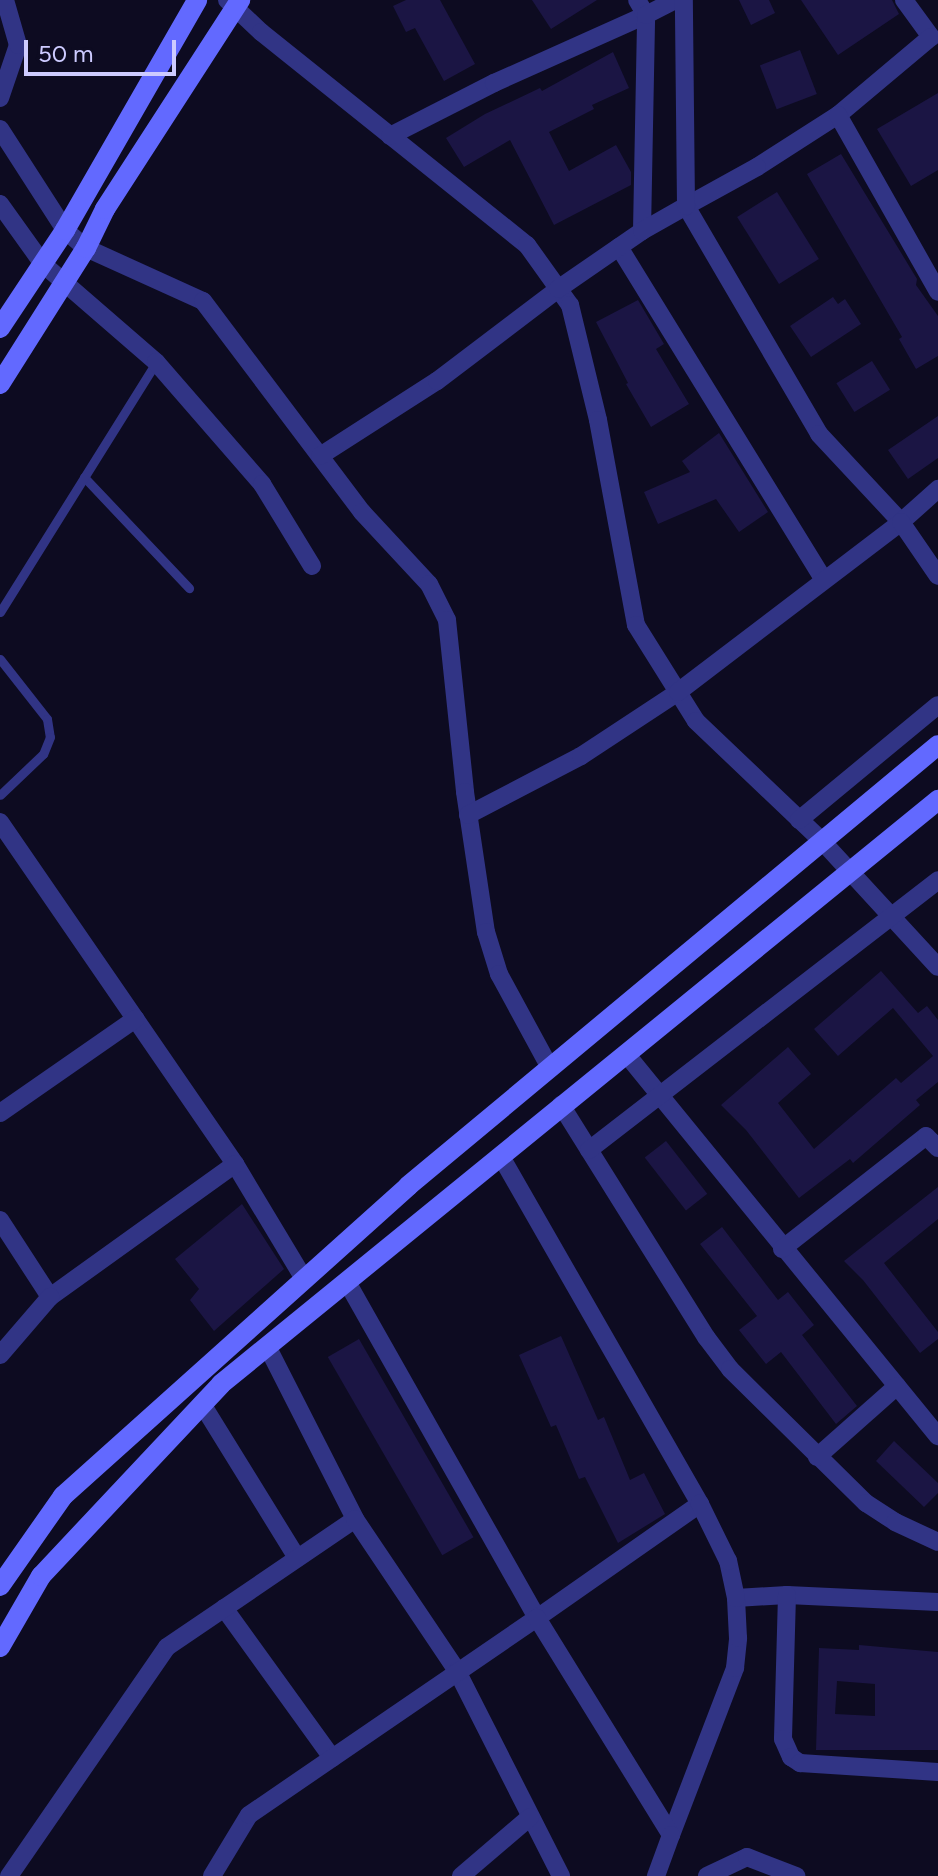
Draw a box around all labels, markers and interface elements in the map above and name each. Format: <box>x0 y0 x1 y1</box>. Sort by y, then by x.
scale bar <box>28 24 180 74</box>
text: 50 m <box>38 39 94 68</box>

